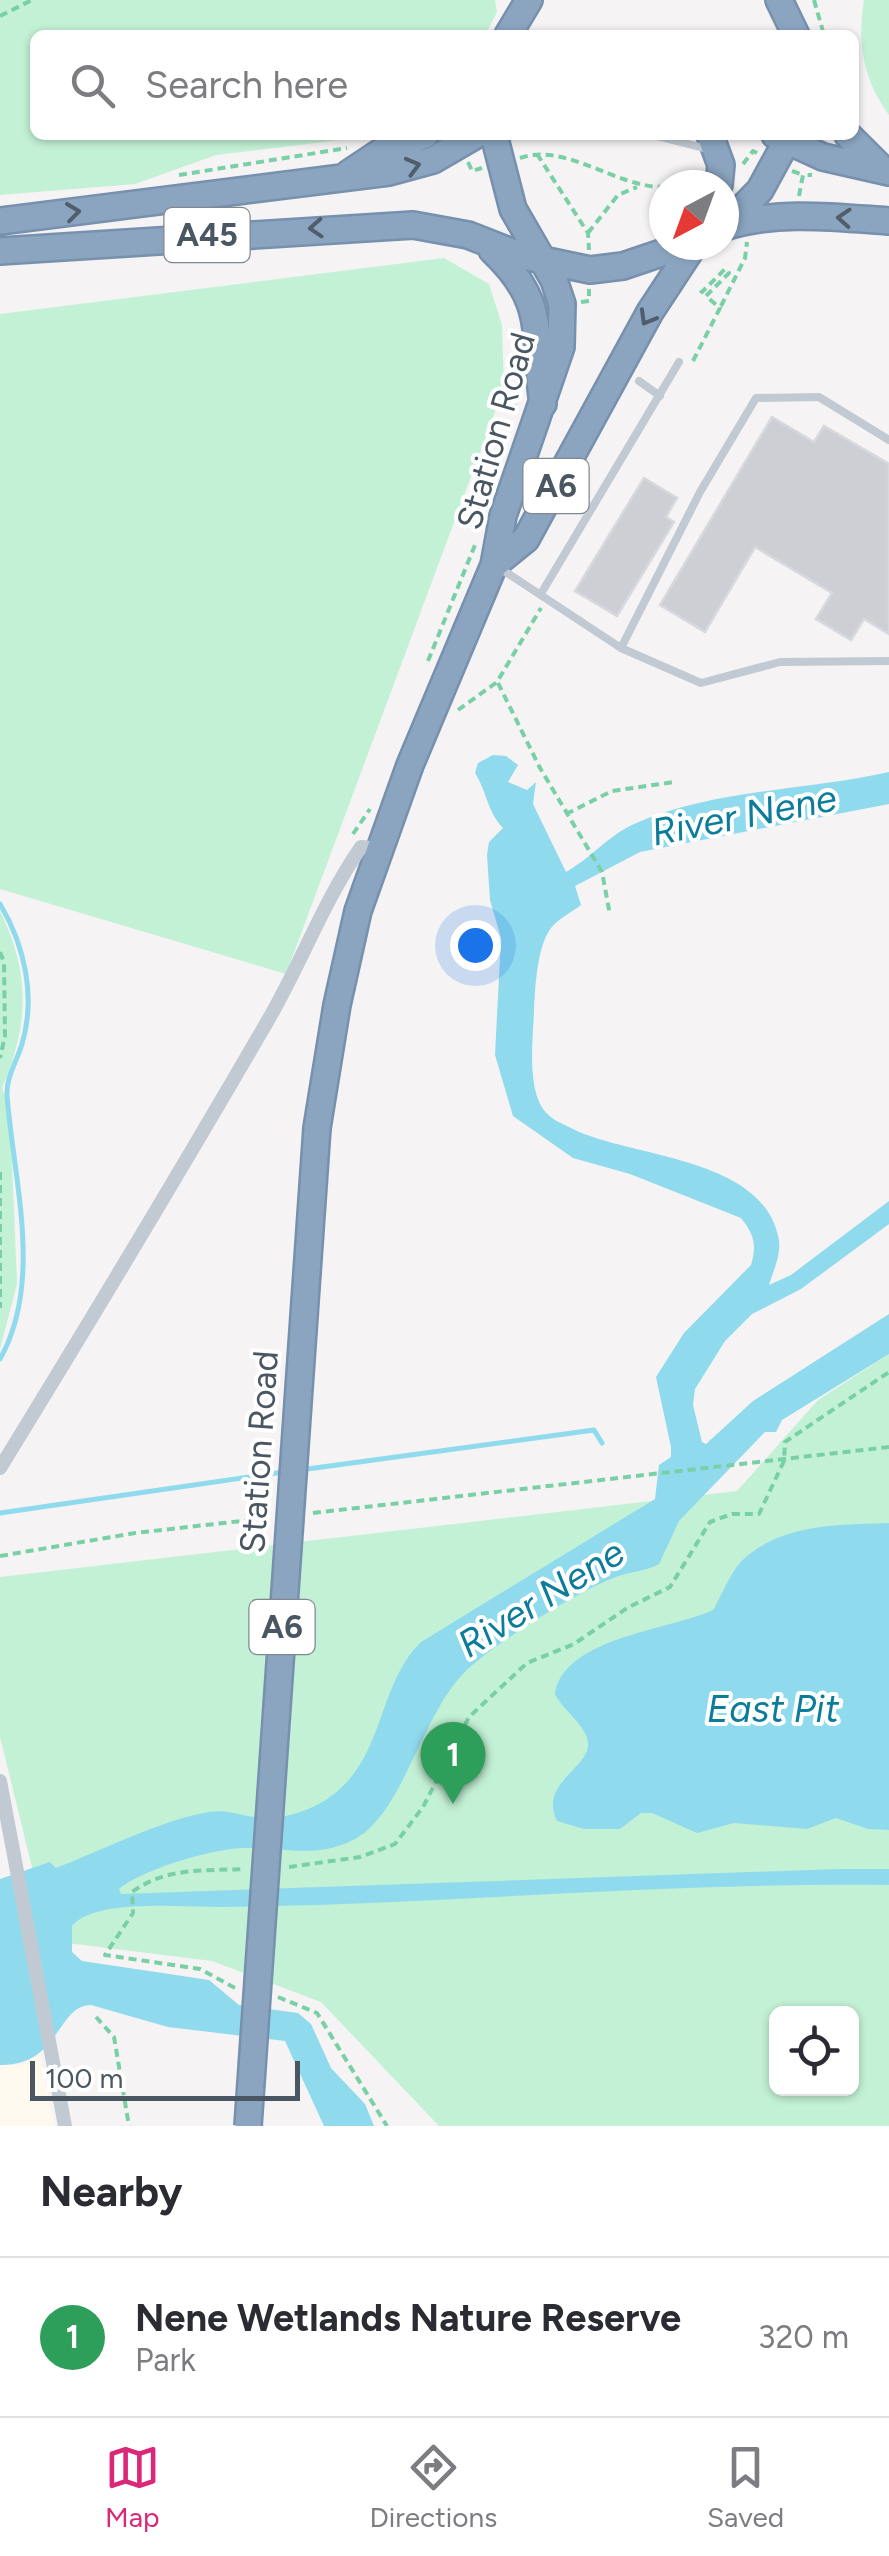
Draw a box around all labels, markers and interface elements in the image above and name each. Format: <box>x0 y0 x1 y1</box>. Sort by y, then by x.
search box <box>30 30 859 140</box>
icon: search <box>65 58 120 113</box>
text: Search here <box>145 62 348 108</box>
one-way arrow <box>404 156 422 177</box>
north arrow <box>649 170 739 260</box>
one-way arrow <box>65 202 81 223</box>
road number: A45 <box>164 208 250 262</box>
one-way arrow <box>835 208 851 229</box>
one-way arrow <box>307 217 323 238</box>
one-way arrow <box>639 307 659 325</box>
street label: Station Road <box>448 328 544 534</box>
road number: A6 <box>524 459 588 513</box>
water label: River Nene <box>648 775 841 855</box>
your location <box>450 920 501 971</box>
street label: Station Road <box>231 1349 287 1555</box>
water label: River Nene <box>449 1529 633 1667</box>
road number: A6 <box>250 1600 314 1654</box>
water label: East Pit <box>707 1686 839 1732</box>
pin: 1 <box>420 1722 486 1804</box>
map controls <box>769 2006 859 2096</box>
button: locate <box>769 2006 859 2096</box>
scale bar <box>30 2056 300 2100</box>
text: 100 m <box>45 2061 123 2095</box>
text: Nearby <box>40 2166 182 2217</box>
text: Nene Wetlands Nature Reserve <box>135 2295 681 2341</box>
text: 1 <box>66 2318 79 2356</box>
text: 320 m <box>758 2318 849 2356</box>
text: Park <box>135 2341 196 2379</box>
tab: Map <box>105 2440 160 2534</box>
tab: Directions <box>370 2440 497 2534</box>
tab: Saved <box>707 2440 784 2534</box>

